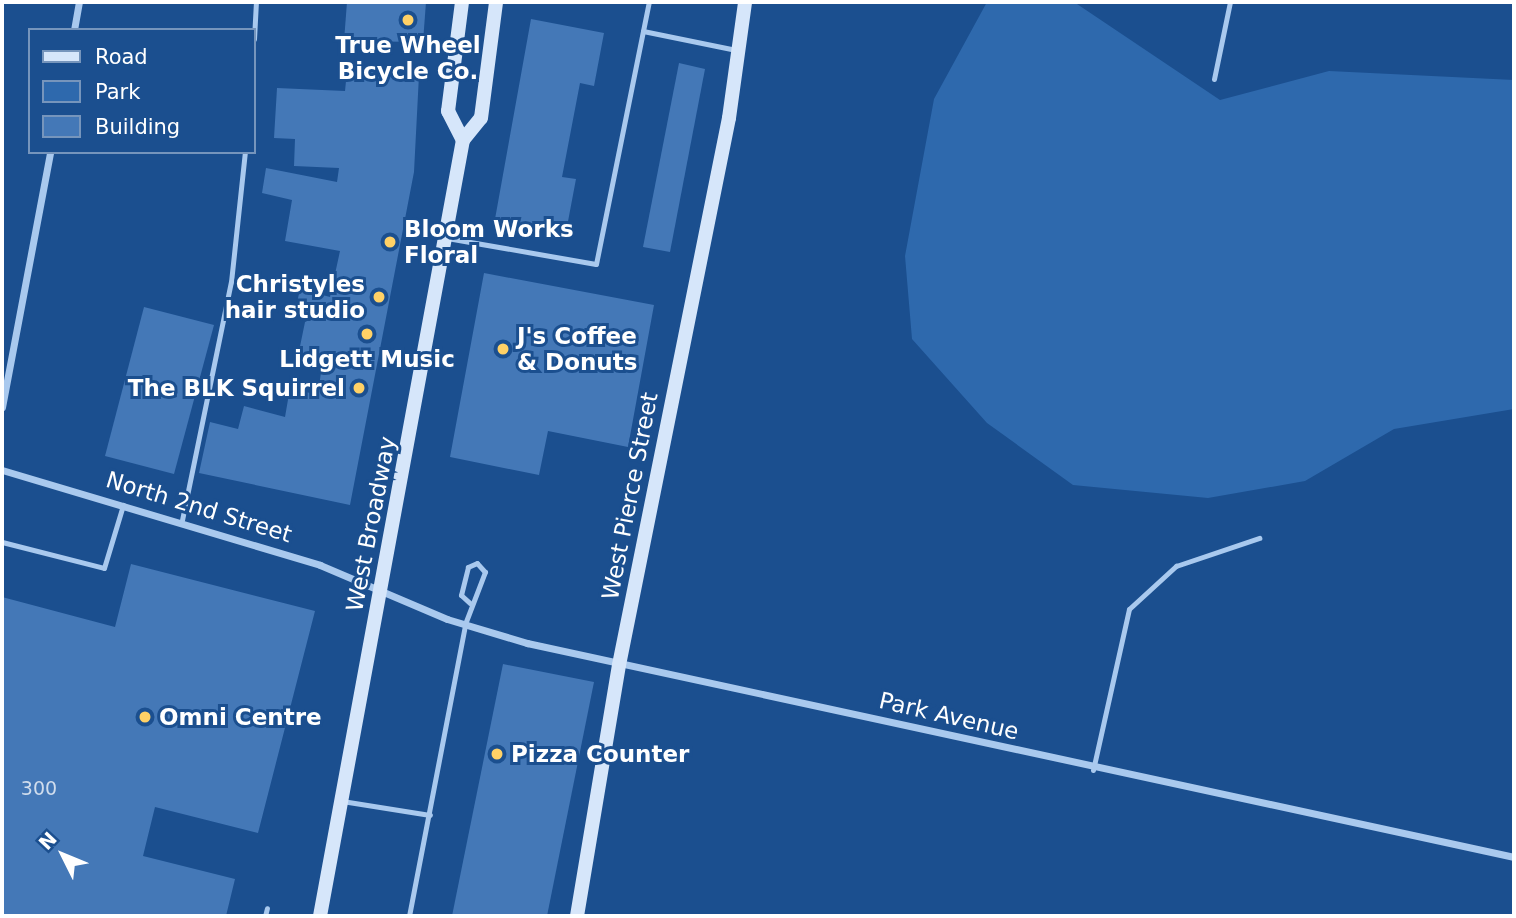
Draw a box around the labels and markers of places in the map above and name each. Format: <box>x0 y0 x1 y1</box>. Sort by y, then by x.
marker: True Wheel Bicycle Co. <box>400 12 416 28</box>
place label: True Wheel Bicycle Co. <box>335 31 481 85</box>
place label: Bloom Works Floral <box>404 215 574 269</box>
marker: Bloom Works Floral <box>382 234 398 250</box>
place label: Christyles hair studio <box>225 270 365 324</box>
marker: Christyles hair studio <box>371 289 387 305</box>
place label: J's Coffee & Donuts <box>517 322 637 376</box>
marker: Lidgett Music <box>359 326 375 342</box>
marker: J's Coffee & Donuts <box>495 341 511 357</box>
place label: Lidgett Music <box>279 345 455 373</box>
place label: The BLK Squirrel <box>128 374 345 402</box>
marker: The BLK Squirrel <box>351 380 367 396</box>
place label: Omni Centre <box>159 703 322 731</box>
marker: Omni Centre <box>137 709 153 725</box>
place label: Pizza Counter <box>511 740 689 768</box>
marker: Pizza Counter <box>489 746 505 762</box>

